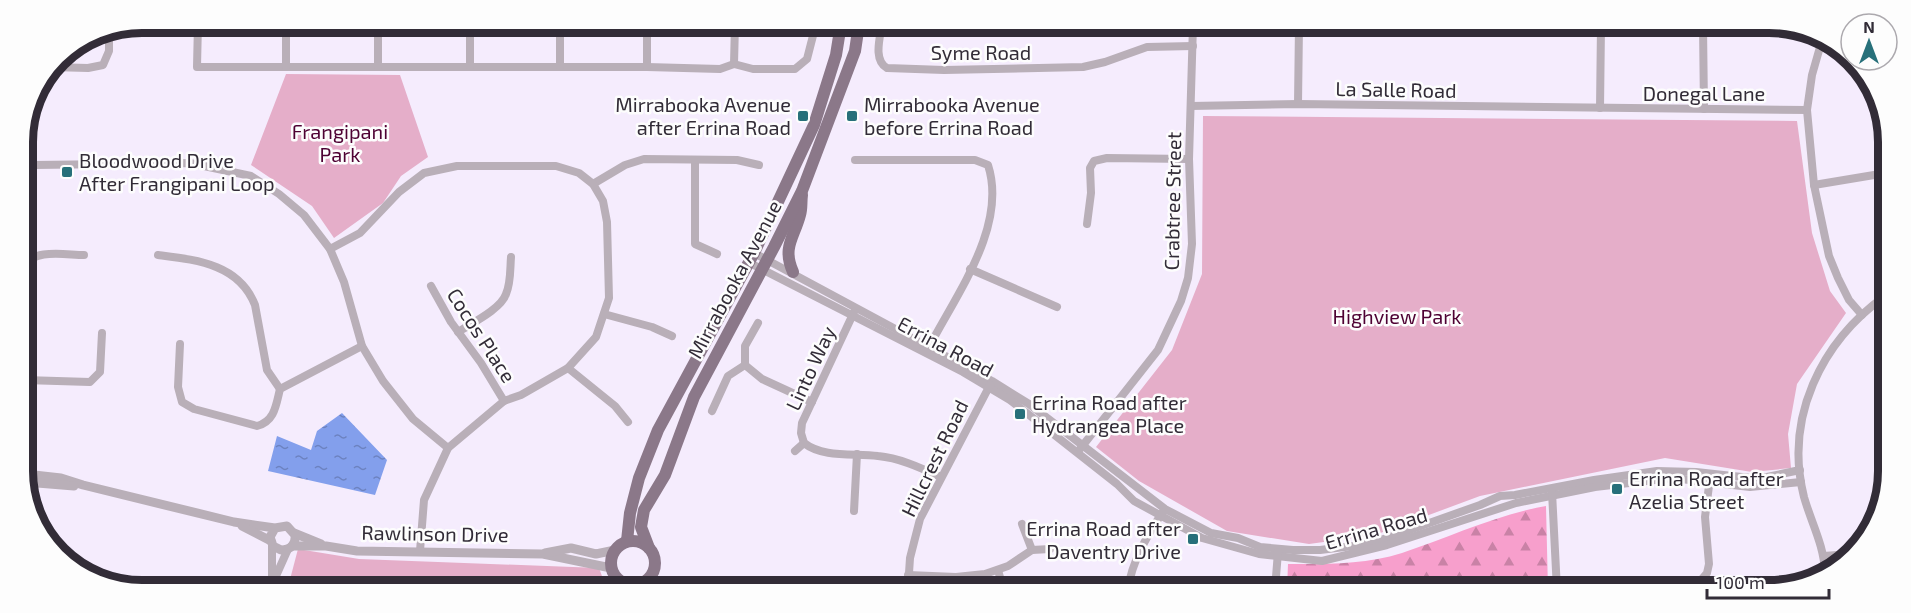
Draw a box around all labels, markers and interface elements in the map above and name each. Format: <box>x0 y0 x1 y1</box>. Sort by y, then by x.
north arrow <box>1839 12 1899 72</box>
text: N <box>1863 17 1875 36</box>
street label: Syme Road <box>931 40 1031 64</box>
street label: La Salle Road <box>1335 76 1457 102</box>
street label: Donegal Lane <box>1643 81 1765 105</box>
place label: Mirrabooka Avenue after Errina Road <box>615 92 791 139</box>
place label: Mirrabooka Avenue before Errina Road <box>864 92 1040 139</box>
marker: Mirrabooka Avenue after Errina Road <box>796 109 810 123</box>
marker: Mirrabooka Avenue before Errina Road <box>845 109 859 123</box>
park label: Frangipani Park <box>292 119 388 166</box>
street label: Crabtree Street <box>1159 131 1185 271</box>
place label: Bloodwood Drive After Frangipani Loop <box>79 148 275 195</box>
marker: Bloodwood Drive After Frangipani Loop <box>60 165 74 179</box>
street label: Mirrabooka Avenue <box>682 196 786 362</box>
street label: Cocos Place <box>443 283 521 387</box>
park label: Highview Park <box>1333 304 1461 328</box>
street label: Errina Road <box>894 311 998 381</box>
street label: Linto Way <box>780 322 840 414</box>
place label: Errina Road after Hydrangea Place <box>1032 390 1187 437</box>
street label: Hillcrest Road <box>895 396 973 520</box>
marker: Errina Road after Hydrangea Place <box>1013 407 1027 421</box>
place label: Errina Road after Azelia Street <box>1629 466 1784 513</box>
marker: Errina Road after Azelia Street <box>1610 482 1624 496</box>
street label: Errina Road <box>1322 502 1430 554</box>
place label: Errina Road after Daventry Drive <box>1026 516 1181 563</box>
street label: Rawlinson Drive <box>361 520 509 546</box>
marker: Errina Road after Daventry Drive <box>1186 532 1200 546</box>
scale bar <box>1707 562 1828 600</box>
text: 100 m <box>1716 571 1765 593</box>

